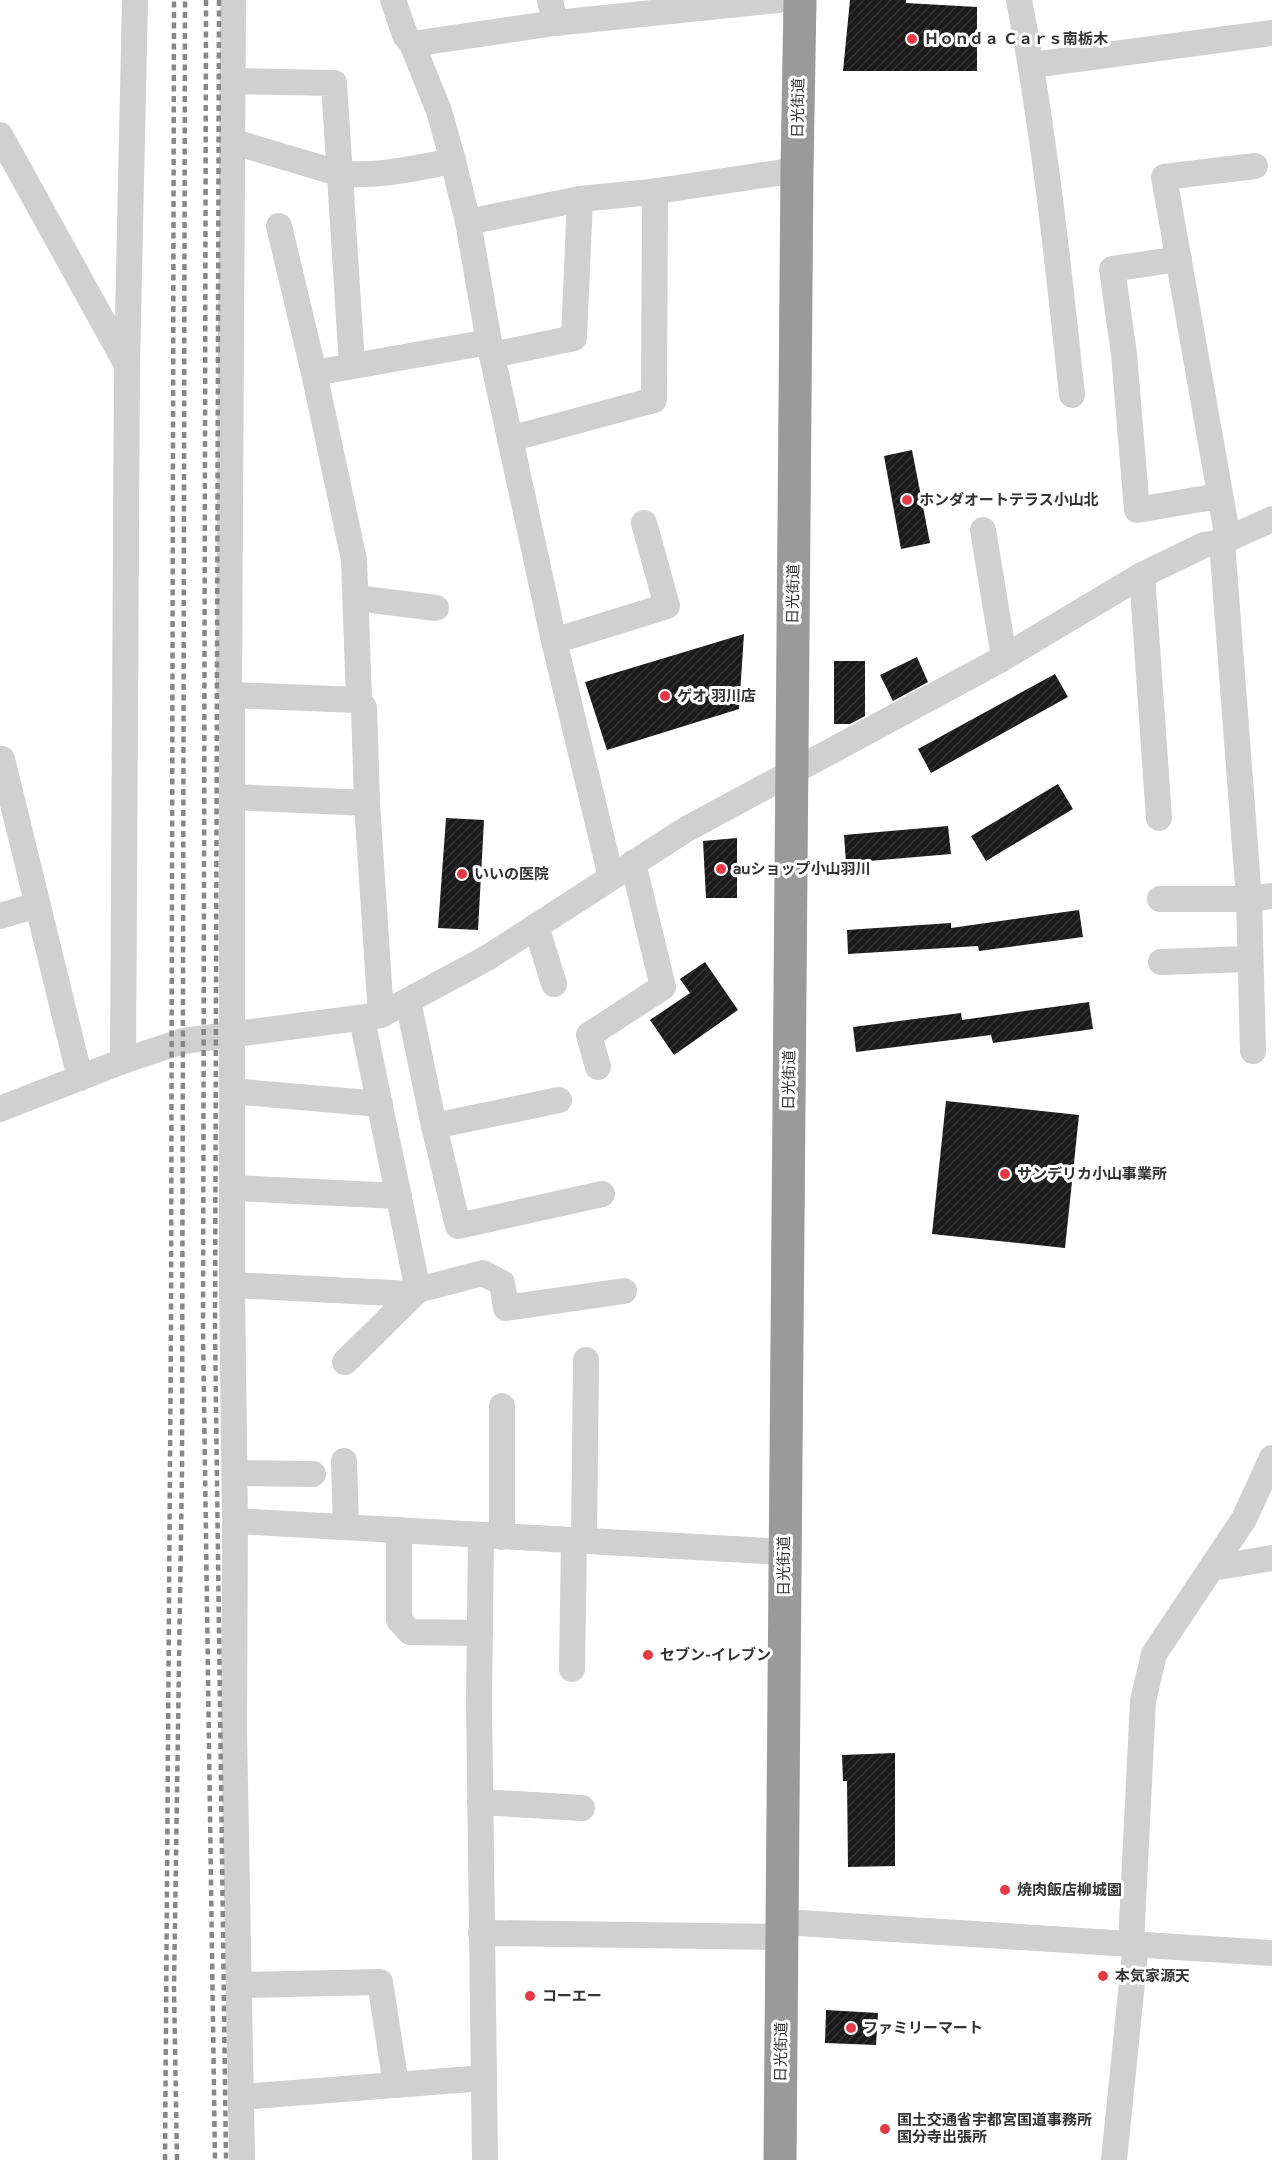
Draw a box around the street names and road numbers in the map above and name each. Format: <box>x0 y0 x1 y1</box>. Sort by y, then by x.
street label: 日光街道 <box>788 78 808 138</box>
street label: 日光街道 <box>783 564 803 624</box>
street label: 日光街道 <box>779 1050 799 1110</box>
street label: 日光街道 <box>775 1536 793 1596</box>
street label: 日光街道 <box>771 2022 791 2082</box>

